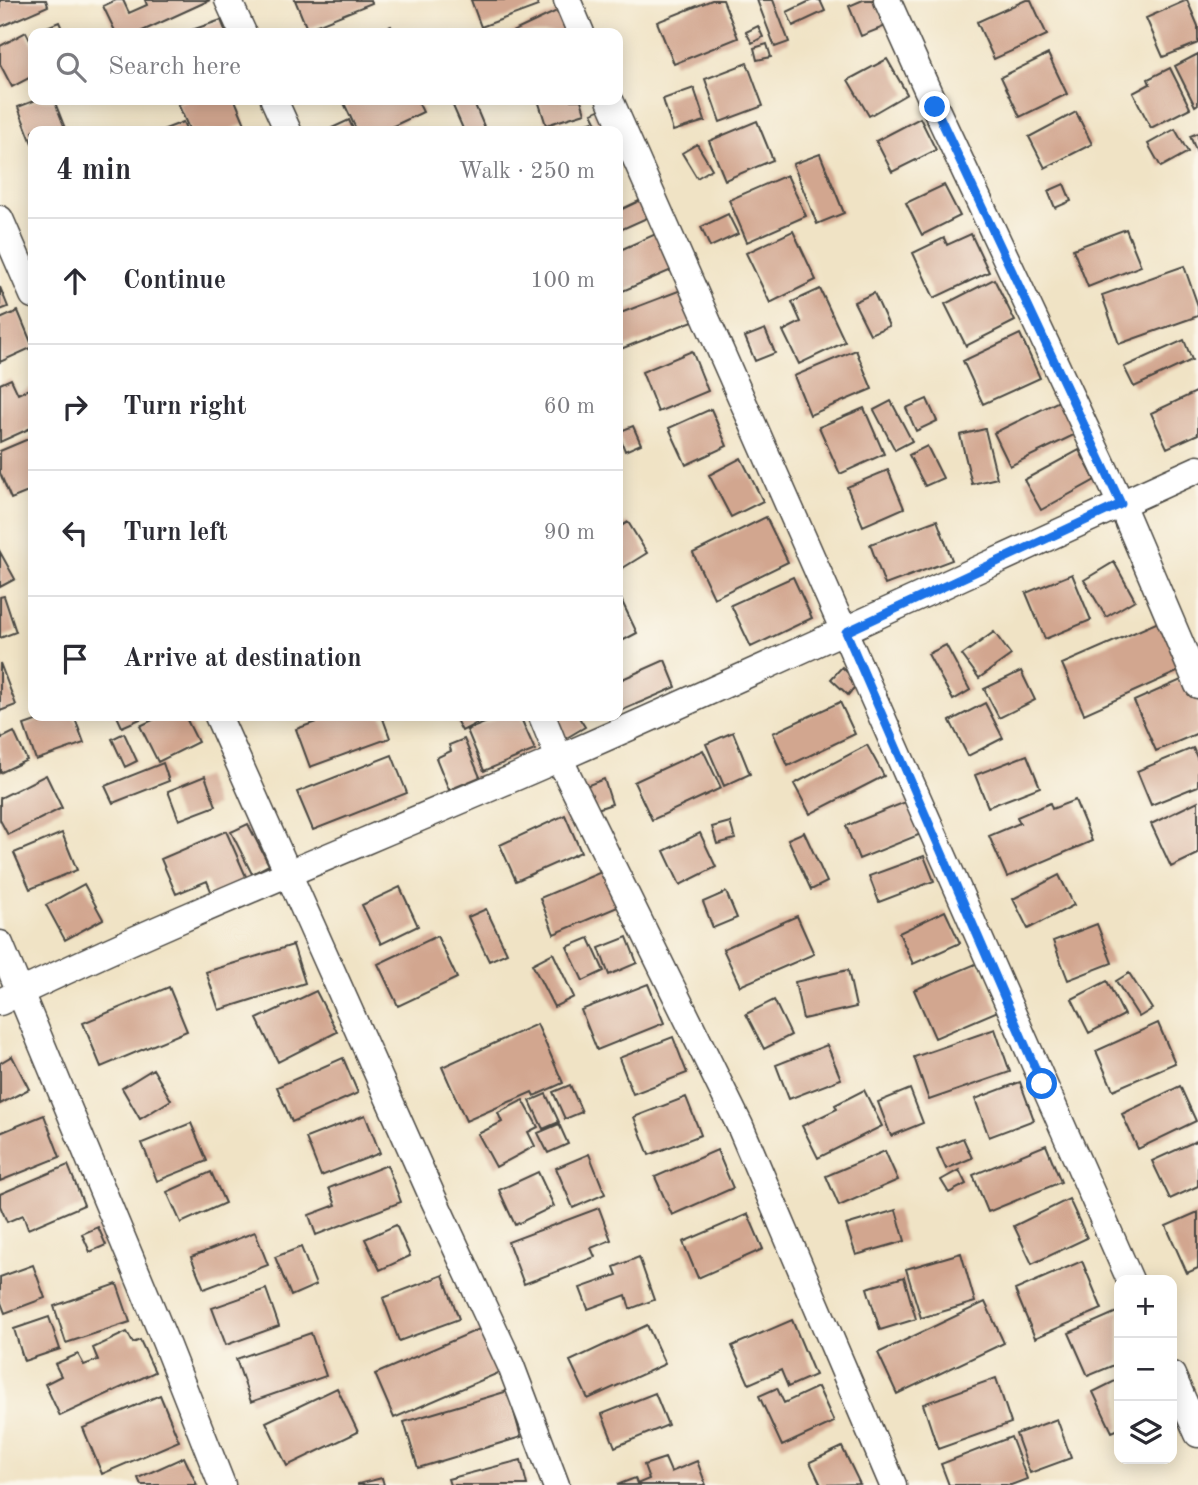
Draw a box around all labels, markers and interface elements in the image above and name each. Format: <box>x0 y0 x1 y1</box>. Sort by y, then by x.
search box <box>28 28 623 105</box>
icon: search <box>52 48 90 86</box>
text: Search here <box>108 54 241 80</box>
route end <box>919 91 950 122</box>
text: 4 min <box>56 156 131 186</box>
text: Walk · 250 m <box>459 160 595 183</box>
icon: ahead <box>56 262 94 300</box>
text: Continue <box>123 268 226 294</box>
text: 100 m <box>530 269 595 292</box>
icon: right <box>56 388 94 426</box>
text: Turn right <box>123 394 246 420</box>
text: 60 m <box>544 395 595 418</box>
icon: left <box>56 514 94 552</box>
text: Turn left <box>123 520 228 546</box>
text: 90 m <box>544 521 595 544</box>
icon: arrive <box>56 640 94 678</box>
text: Arrive at destination <box>123 646 362 672</box>
route start <box>1026 1068 1057 1099</box>
map controls <box>1114 1275 1177 1464</box>
button: + <box>1114 1275 1177 1338</box>
button: − <box>1114 1338 1177 1401</box>
button: layers <box>1114 1401 1177 1464</box>

